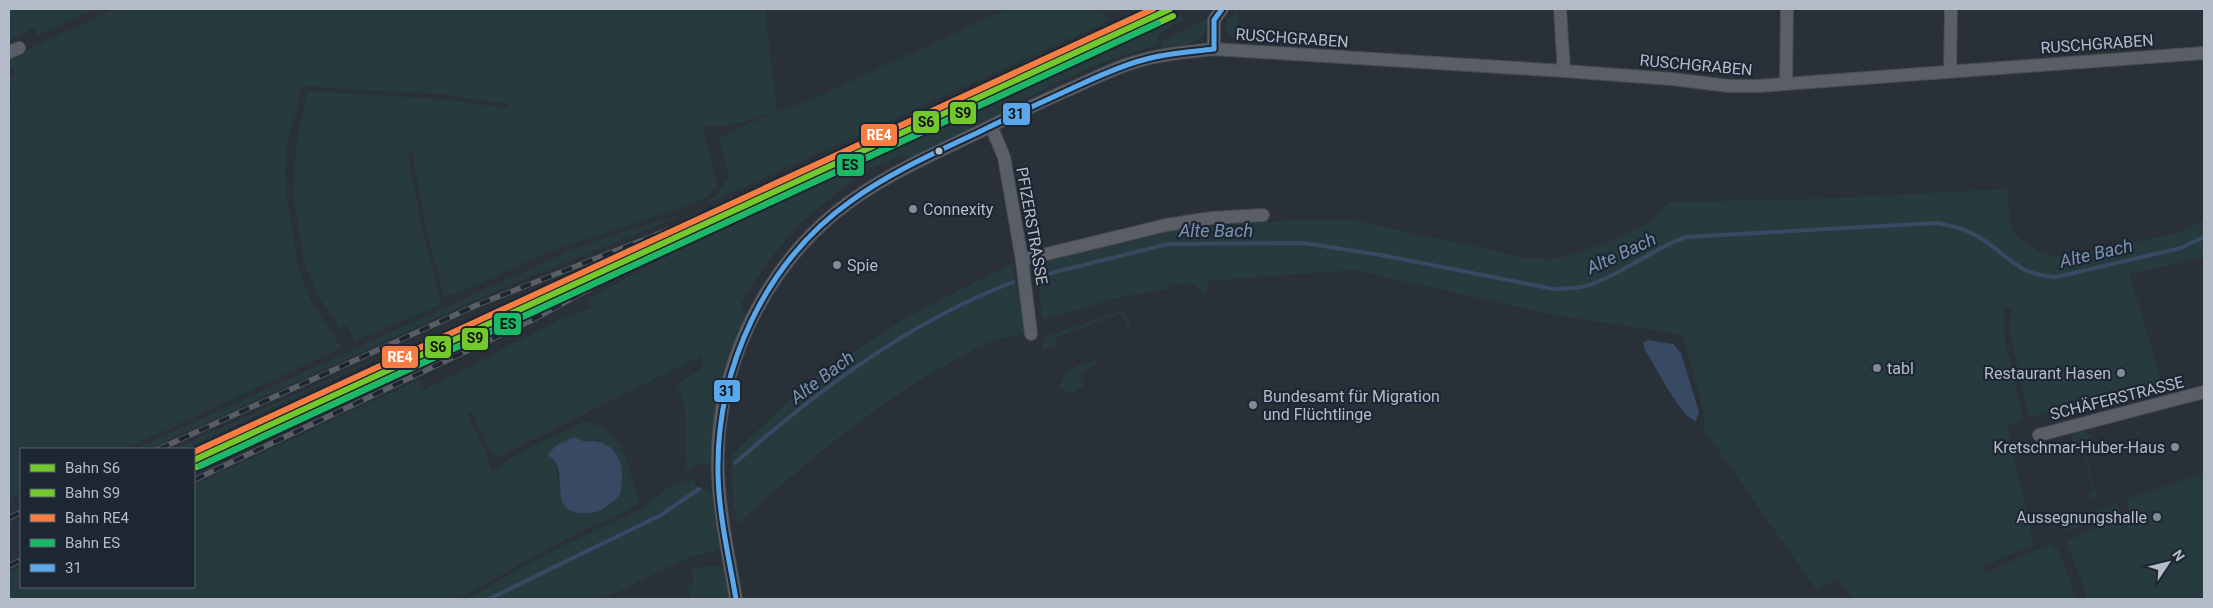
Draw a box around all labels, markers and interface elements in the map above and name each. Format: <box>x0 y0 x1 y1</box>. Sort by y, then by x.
street label: RUSCHGRABEN <box>1235 25 1349 51</box>
street label: RUSCHGRABEN <box>2040 31 2154 57</box>
street label: RUSCHGRABEN <box>1639 51 1753 79</box>
line badge: S9 <box>949 101 977 125</box>
line badge: 31 <box>1002 102 1031 126</box>
text: S9 <box>955 105 971 121</box>
text: 31 <box>1008 106 1024 122</box>
line badge: S6 <box>912 110 940 134</box>
text: S6 <box>918 114 934 130</box>
line badge: RE4 <box>860 123 898 147</box>
text: RE4 <box>867 127 891 143</box>
unlabelled marker <box>934 146 944 156</box>
line badge: ES <box>836 153 865 177</box>
text: ES <box>842 157 859 173</box>
street label: PFIZERSTRASSE <box>1012 166 1052 286</box>
place label: Connexity <box>923 200 994 219</box>
marker: Connexity <box>907 203 919 215</box>
water label: Alte Bach <box>1178 220 1253 241</box>
water label: Alte Bach <box>1582 228 1659 279</box>
water label: Alte Bach <box>2057 234 2134 272</box>
place label: Spie <box>847 256 878 275</box>
marker: Spie <box>831 259 843 271</box>
line badge: ES <box>493 312 522 336</box>
text: ES <box>500 316 517 332</box>
line badge: S9 <box>461 327 489 351</box>
text: S9 <box>467 330 483 346</box>
line badge: S6 <box>424 335 452 359</box>
text: S6 <box>430 339 446 355</box>
line badge: RE4 <box>381 345 419 369</box>
water label: Alte Bach <box>785 346 858 408</box>
text: RE4 <box>388 349 412 365</box>
place label: tabl <box>1887 359 1914 378</box>
marker: tabl <box>1871 362 1883 374</box>
place label: Restaurant Hasen <box>1984 364 2111 383</box>
marker: Restaurant Hasen <box>2115 367 2127 379</box>
street label: SCHÄFERSTRASSE <box>2048 372 2186 424</box>
line badge: 31 <box>713 379 741 403</box>
text: 31 <box>719 383 735 399</box>
place label: Bundesamt für Migration und Flüchtlinge <box>1263 387 1440 424</box>
marker: Bundesamt für Migration und Flüchtlinge <box>1247 399 1259 411</box>
place label: Kretschmar-Huber-Haus <box>1993 438 2165 457</box>
marker: Kretschmar-Huber-Haus <box>2169 441 2181 453</box>
legend <box>20 448 195 588</box>
text: Bahn S6 <box>65 459 120 477</box>
text: Bahn S9 <box>65 484 120 502</box>
place label: Aussegnungshalle <box>2016 508 2147 527</box>
text: Bahn RE4 <box>65 509 130 527</box>
marker: Aussegnungshalle <box>2151 511 2163 523</box>
text: Bahn ES <box>65 534 120 552</box>
north arrow <box>2143 538 2193 588</box>
text: N <box>2169 547 2188 564</box>
text: 31 <box>65 559 82 577</box>

